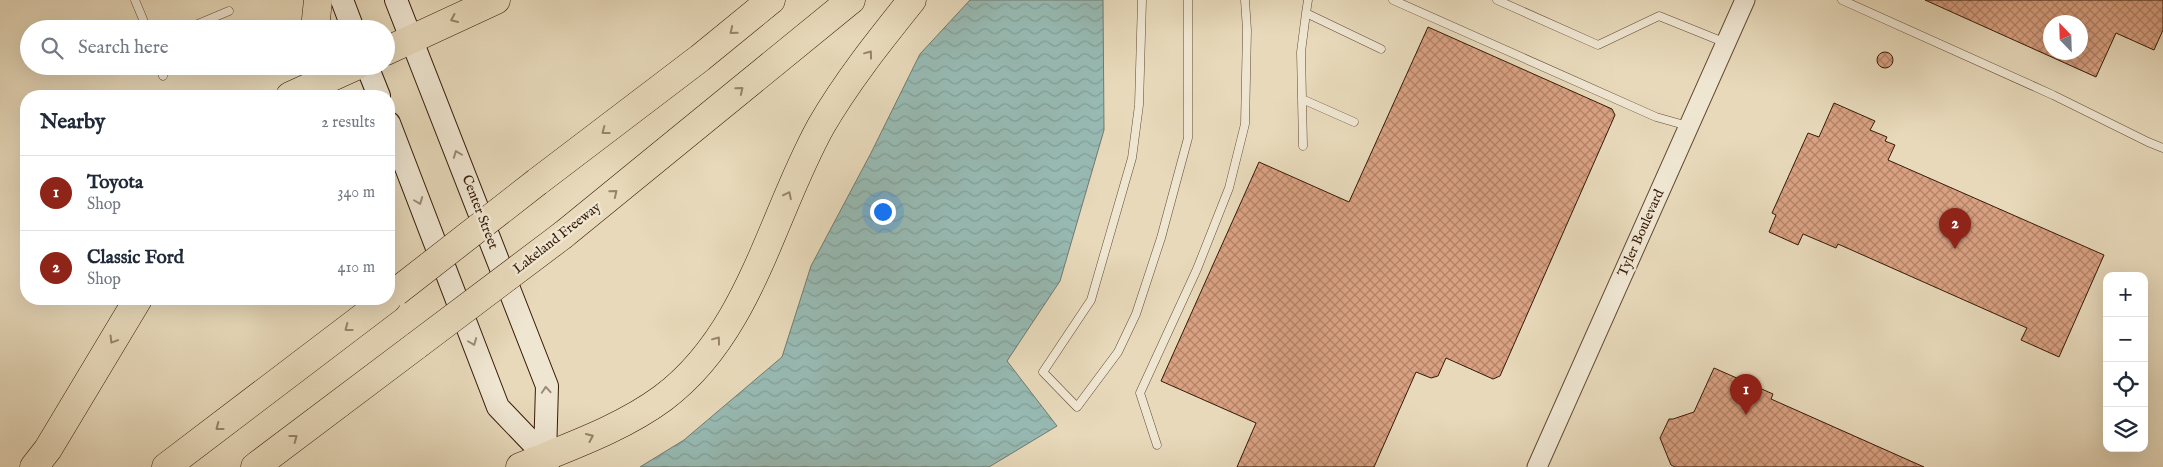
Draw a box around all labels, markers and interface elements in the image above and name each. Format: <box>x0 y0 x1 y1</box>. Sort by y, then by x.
one-way arrow <box>450 12 459 23</box>
north arrow <box>2043 15 2088 60</box>
search box <box>20 20 395 75</box>
one-way arrow <box>730 25 739 33</box>
icon: search <box>38 34 66 62</box>
text: Search here <box>78 36 169 60</box>
one-way arrow <box>863 50 872 60</box>
one-way arrow <box>734 88 743 96</box>
text: Nearby <box>40 109 105 136</box>
text: 2 results <box>321 113 375 133</box>
one-way arrow <box>602 125 611 133</box>
one-way arrow <box>453 151 463 159</box>
text: Toyota <box>87 171 143 195</box>
street label: Center Street <box>458 172 502 252</box>
text: 1 <box>53 183 59 203</box>
text: 340 m <box>337 183 375 203</box>
street label: Tyler Boulevard <box>1614 186 1668 279</box>
one-way arrow <box>608 191 617 199</box>
one-way arrow <box>782 191 793 200</box>
text: Shop <box>87 195 121 215</box>
one-way arrow <box>413 196 423 205</box>
street label: Lakeland Freeway <box>510 198 605 278</box>
your location <box>870 199 896 225</box>
pin: 2 <box>1939 208 1971 249</box>
text: Classic Ford <box>87 246 184 270</box>
text: 2 <box>52 258 60 278</box>
text: 410 m <box>338 258 375 278</box>
text: Shop <box>87 270 121 290</box>
map controls <box>2103 272 2148 452</box>
button: + <box>2103 272 2148 317</box>
button: − <box>2103 317 2148 362</box>
one-way arrow <box>345 323 354 331</box>
one-way arrow <box>109 335 119 344</box>
one-way arrow <box>711 336 720 346</box>
one-way arrow <box>467 337 477 346</box>
button: locate <box>2103 362 2148 407</box>
pin: 1 <box>1730 374 1762 415</box>
one-way arrow <box>541 386 552 394</box>
button: layers <box>2103 407 2148 452</box>
one-way arrow <box>216 421 225 429</box>
one-way arrow <box>585 432 594 443</box>
one-way arrow <box>288 435 298 444</box>

